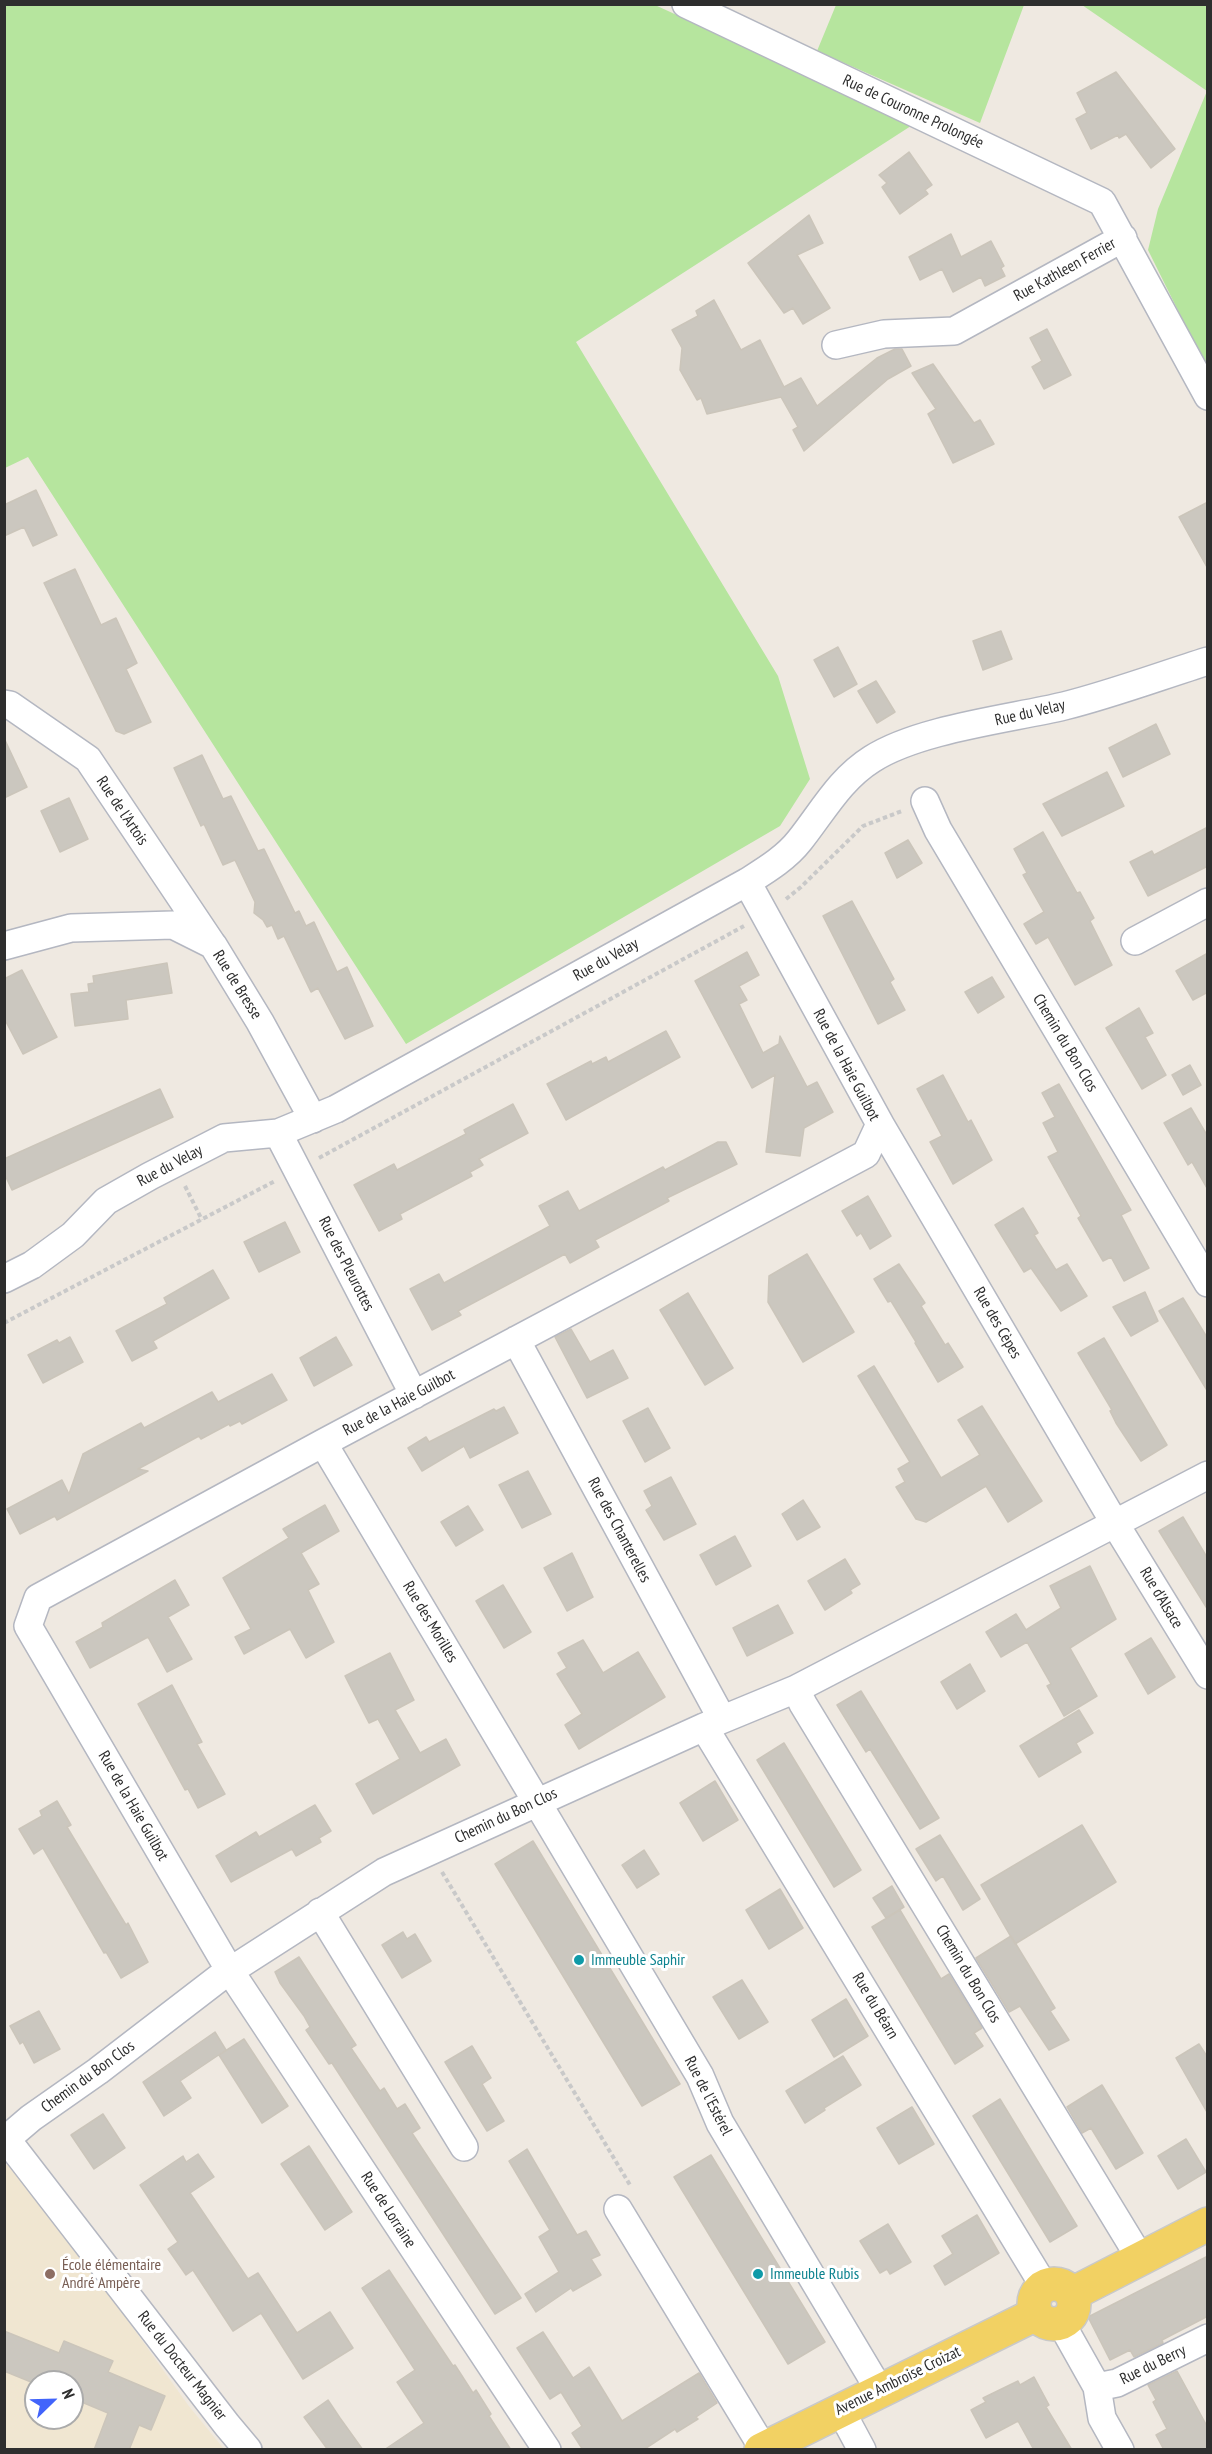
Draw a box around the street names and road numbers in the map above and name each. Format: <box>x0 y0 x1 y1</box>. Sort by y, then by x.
street label: Rue de Couronne Prolongée <box>839 71 987 153</box>
street label: Rue Kathleen Ferrier <box>1011 234 1119 306</box>
street label: Rue du Velay <box>993 696 1067 730</box>
street label: Rue de l'Artois <box>92 773 152 849</box>
street label: Rue du Velay <box>570 934 642 986</box>
street label: Rue de Bresse <box>208 947 266 1023</box>
street label: Chemin du Bon Clos <box>1028 991 1102 1095</box>
street label: Rue de la Haie Guilbot <box>808 1006 884 1124</box>
street label: Rue du Velay <box>134 1141 206 1191</box>
street label: Rue des Pleurottes <box>314 1214 378 1314</box>
street label: Rue des Cèpes <box>969 1284 1025 1362</box>
street label: Rue de la Haie Guilbot <box>340 1365 458 1441</box>
street label: Rue des Chanterelles <box>583 1474 655 1586</box>
street label: Rue d'Alsace <box>1135 1564 1187 1632</box>
street label: Rue des Morilles <box>398 1578 462 1666</box>
street label: Rue de la Haie Guilbot <box>94 1748 172 1864</box>
street label: Chemin du Bon Clos <box>452 1784 560 1848</box>
street label: Chemin du Bon Clos <box>931 1922 1005 2026</box>
street label: Rue du Béarn <box>848 1969 902 2043</box>
street label: Chemin du Bon Clos <box>38 2037 138 2117</box>
street label: Rue de l'Estérel <box>680 2053 736 2139</box>
street label: Rue de Lorraine <box>356 2168 420 2252</box>
street label: Rue du Docteur Magnier <box>133 2307 231 2425</box>
street label: Rue du Berry <box>1117 2341 1189 2389</box>
street label: Avenue Ambroise Croizat <box>832 2342 964 2420</box>

